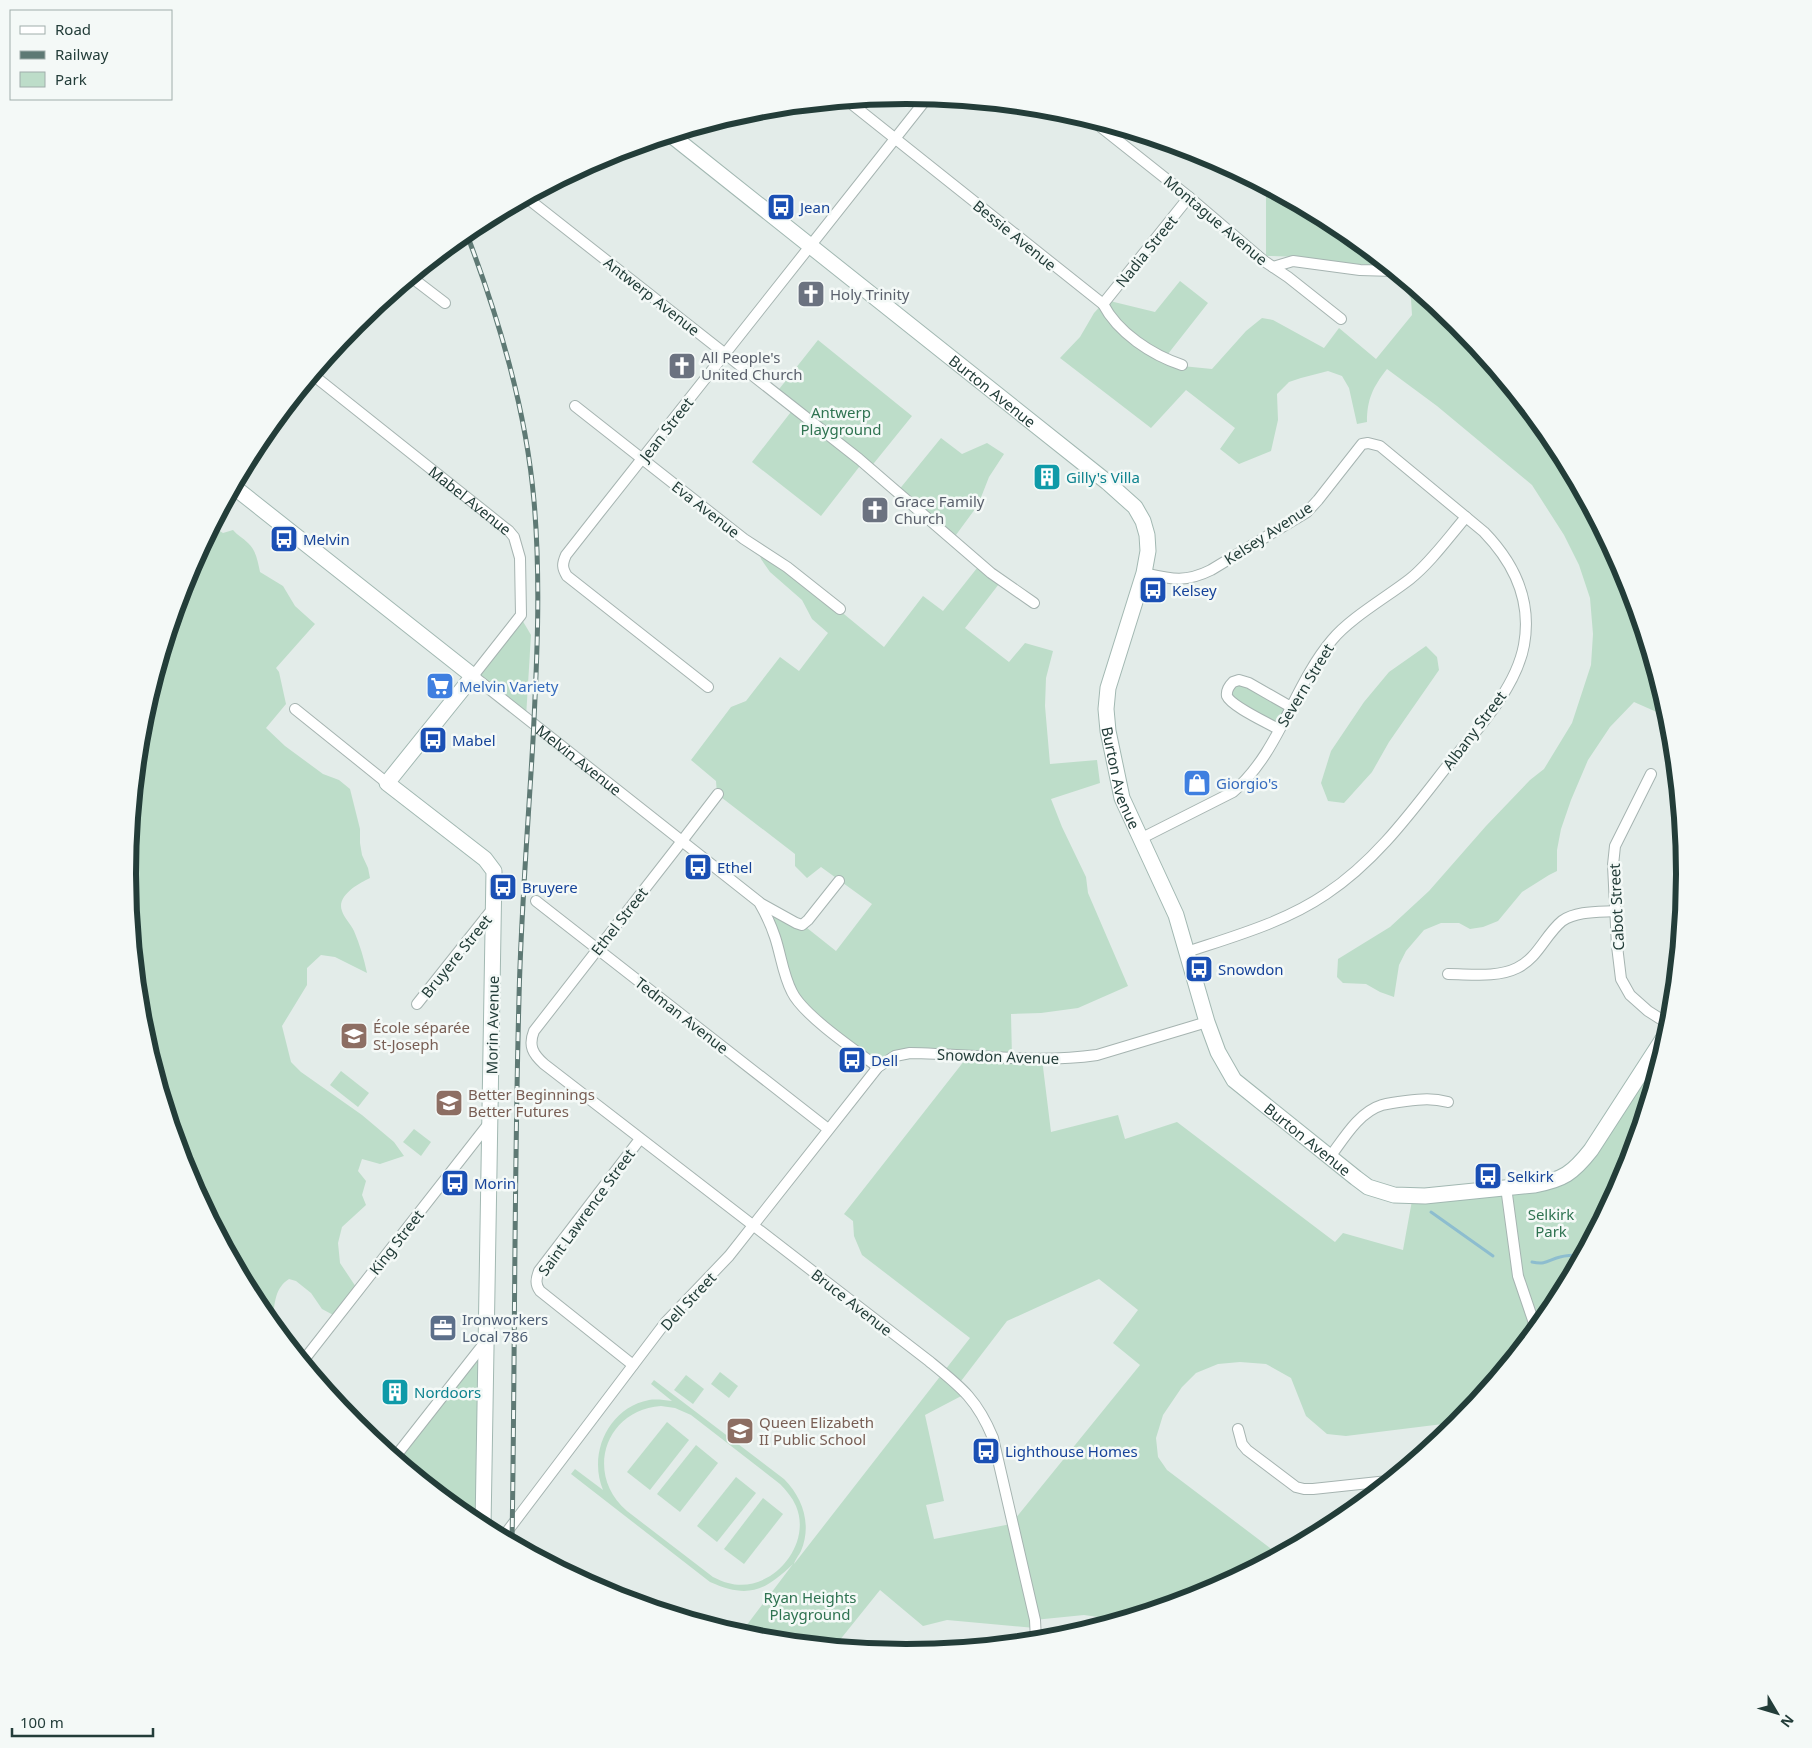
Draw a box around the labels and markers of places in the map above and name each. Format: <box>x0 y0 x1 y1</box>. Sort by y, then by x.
bus stop icon: Jean <box>766 192 796 222</box>
place label: Jean <box>798 197 830 217</box>
church icon: Holy Trinity <box>796 279 826 309</box>
place label: Holy Trinity <box>830 284 910 304</box>
place label: All People's United Church <box>701 347 803 384</box>
church icon: All People's United Church <box>667 351 697 381</box>
building icon: Gilly's Villa <box>1032 462 1062 492</box>
place label: Gilly's Villa <box>1066 467 1140 487</box>
place label: Grace Family Church <box>894 491 985 528</box>
church icon: Grace Family Church <box>860 495 890 525</box>
bus stop icon: Melvin <box>269 524 299 554</box>
place label: Melvin <box>303 529 350 549</box>
bus stop icon: Kelsey <box>1138 575 1168 605</box>
place label: Kelsey <box>1172 580 1217 600</box>
supermarket icon: Melvin Variety <box>425 671 455 701</box>
place label: Melvin Variety <box>459 676 559 696</box>
bus stop icon: Mabel <box>418 725 448 755</box>
place label: Mabel <box>452 730 496 750</box>
shop icon: Giorgio's <box>1182 768 1212 798</box>
place label: Giorgio's <box>1216 773 1278 793</box>
bus stop icon: Ethel <box>683 852 713 882</box>
place label: Ethel <box>717 857 752 877</box>
bus stop icon: Bruyere <box>488 872 518 902</box>
place label: Bruyere <box>522 877 578 897</box>
bus stop icon: Snowdon <box>1184 954 1214 984</box>
place label: Snowdon <box>1218 959 1284 979</box>
place label: École séparée St-Joseph <box>373 1017 470 1054</box>
school or university icon: École séparée St-Joseph <box>339 1021 369 1051</box>
bus stop icon: Dell <box>837 1045 867 1075</box>
place label: Dell <box>871 1050 898 1070</box>
place label: Better Beginnings Better Futures <box>468 1084 595 1121</box>
school or university icon: Better Beginnings Better Futures <box>434 1088 464 1118</box>
bus stop icon: Selkirk <box>1473 1161 1503 1191</box>
place label: Selkirk <box>1507 1166 1554 1186</box>
bus stop icon: Morin <box>440 1168 470 1198</box>
place label: Morin <box>474 1173 516 1193</box>
place label: Ironworkers Local 786 <box>462 1309 548 1346</box>
office icon: Ironworkers Local 786 <box>428 1313 458 1343</box>
building icon: Nordoors <box>380 1377 410 1407</box>
place label: Nordoors <box>414 1382 481 1402</box>
place label: Queen Elizabeth II Public School <box>759 1412 874 1449</box>
school or university icon: Queen Elizabeth II Public School <box>725 1416 755 1446</box>
bus stop icon: Lighthouse Homes <box>971 1436 1001 1466</box>
place label: Lighthouse Homes <box>1005 1441 1138 1461</box>

